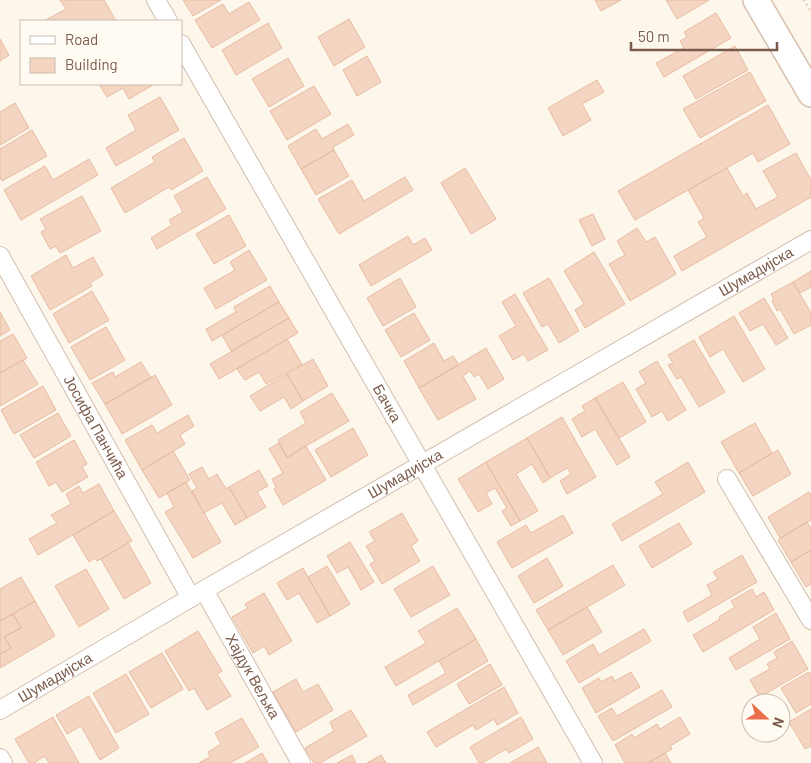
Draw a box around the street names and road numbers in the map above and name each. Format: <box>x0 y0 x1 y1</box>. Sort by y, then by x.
street label: Шумадијска <box>715 242 797 299</box>
street label: Јосифа Панчића <box>60 372 133 482</box>
street label: Бачка <box>370 380 406 426</box>
street label: Шумадијска <box>364 444 446 502</box>
street label: Хајдук Вељка <box>222 630 285 722</box>
street label: Шумадијска <box>14 648 96 705</box>

